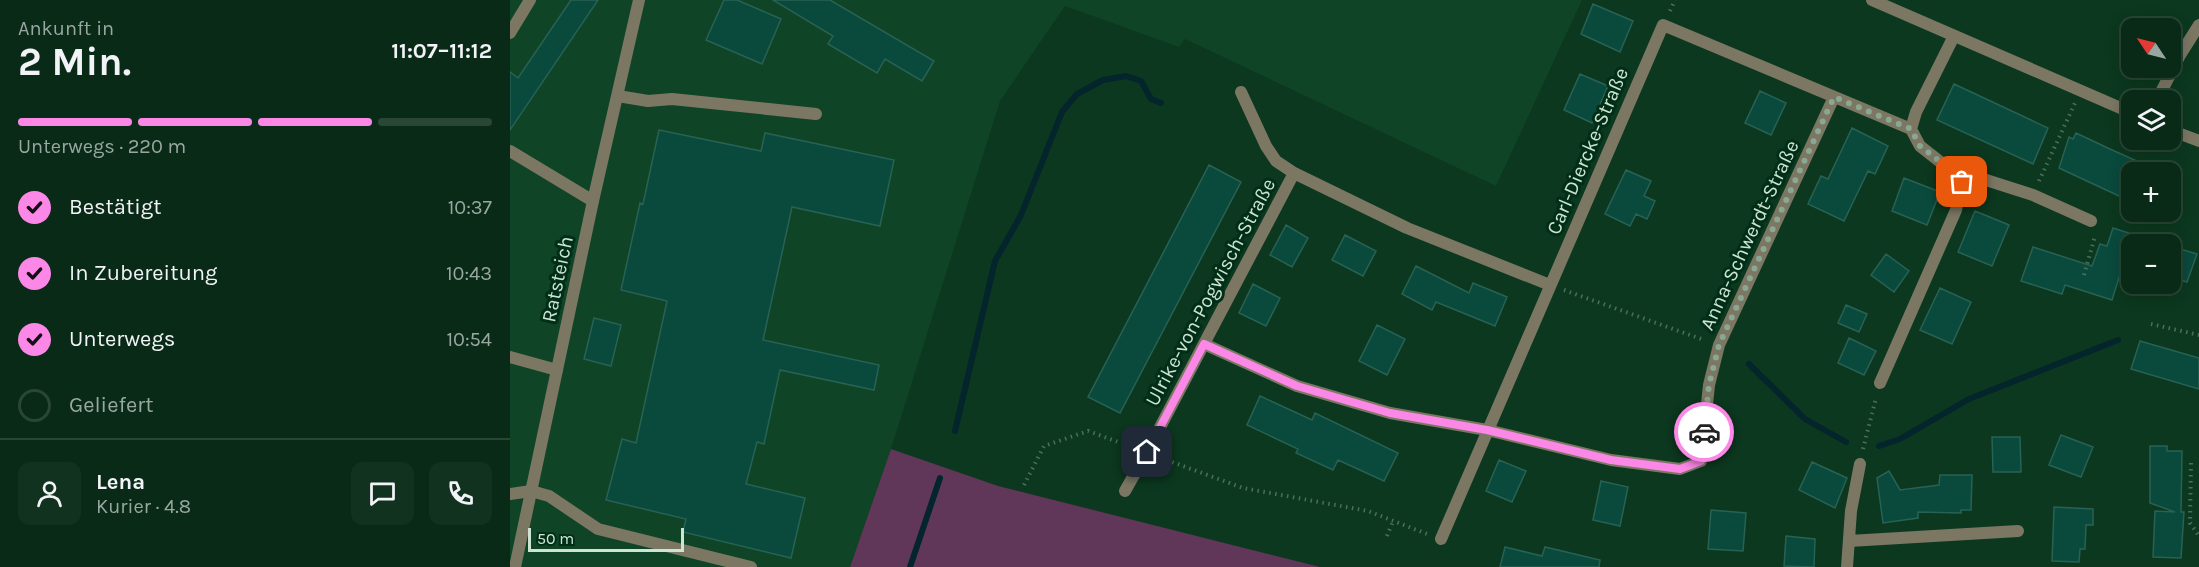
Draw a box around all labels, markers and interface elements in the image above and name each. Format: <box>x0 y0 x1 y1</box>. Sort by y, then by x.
text: Ankunft in <box>18 17 114 40</box>
north arrow <box>2121 18 2181 78</box>
map controls <box>2121 18 2181 294</box>
text: 11:07–11:12 <box>391 38 492 64</box>
text: 2 Min. <box>18 39 131 85</box>
street label: Carl-Diercke-Straße <box>1542 64 1633 238</box>
button: layers <box>2121 90 2181 150</box>
text: Unterwegs · 220 m <box>18 135 186 158</box>
street label: Anna-Schwerdt-Straße <box>1695 137 1804 334</box>
pin <box>1936 156 1987 207</box>
button: + <box>2121 162 2181 222</box>
icon: bag <box>1945 165 1978 198</box>
street label: Ulrike-von-Pogwisch-Straße <box>1141 175 1280 410</box>
icon: check <box>18 191 51 224</box>
text: Bestätigt <box>69 194 161 220</box>
text: 10:37 <box>448 196 492 219</box>
street label: Ratsteich <box>537 234 578 324</box>
button: − <box>2121 234 2181 294</box>
icon: check <box>18 257 51 290</box>
text: In Zubereitung <box>69 260 217 286</box>
text: 10:43 <box>446 262 492 285</box>
icon: check <box>18 323 51 356</box>
text: Unterwegs <box>69 326 175 352</box>
text: 10:54 <box>446 328 492 351</box>
text: Geliefert <box>69 392 154 418</box>
courier <box>1674 402 1734 462</box>
icon: car <box>1688 416 1721 449</box>
pin <box>1121 426 1172 477</box>
icon: home <box>1130 435 1163 468</box>
button: person <box>18 462 81 525</box>
button: chat <box>351 462 414 525</box>
button: phone <box>429 462 492 525</box>
text: Lena <box>96 469 145 495</box>
text: Kurier · 4.8 <box>96 495 191 518</box>
scale bar <box>528 525 684 552</box>
text: 50 m <box>537 529 574 548</box>

